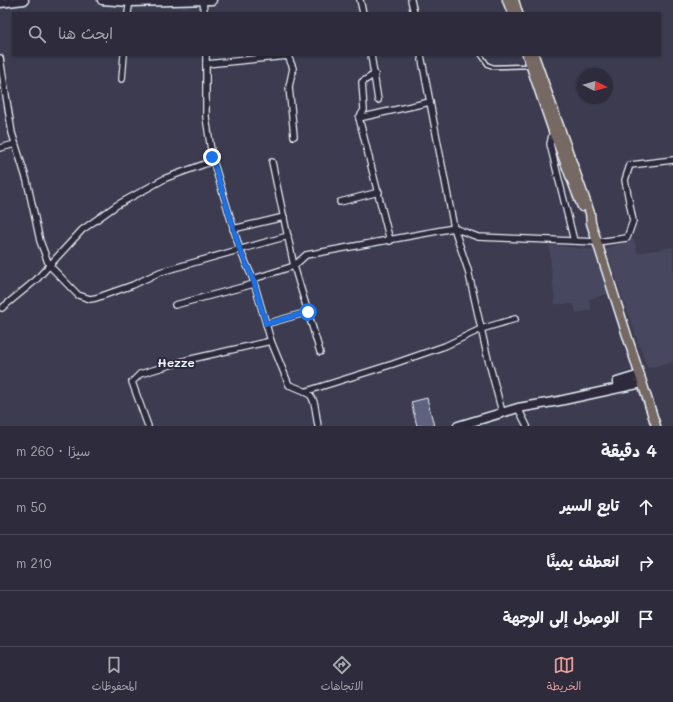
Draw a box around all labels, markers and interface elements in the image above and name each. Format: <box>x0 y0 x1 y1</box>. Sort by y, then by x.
search box <box>12 12 661 56</box>
icon: search <box>26 23 48 45</box>
text: ابحث هنا <box>58 23 113 43</box>
north arrow <box>577 68 613 104</box>
route end <box>203 148 221 166</box>
route start <box>299 303 317 321</box>
district label: Hezze <box>157 354 195 370</box>
text: 4 دقيقة <box>601 439 657 461</box>
text: سيرًا · 260 m <box>16 442 90 459</box>
text: تابع السير <box>560 495 619 515</box>
icon: ahead <box>635 496 657 518</box>
text: 50 m <box>16 498 46 515</box>
text: انعطف يمينًا <box>547 551 619 571</box>
icon: right <box>635 552 657 574</box>
text: 210 m <box>16 554 52 571</box>
text: الوصول إلى الوجهة <box>503 607 619 627</box>
icon: arrive <box>635 608 657 630</box>
tab: المحفوظات <box>92 654 137 696</box>
tab: الاتجاهات <box>321 654 363 696</box>
tab: الخريطة <box>547 654 581 696</box>

